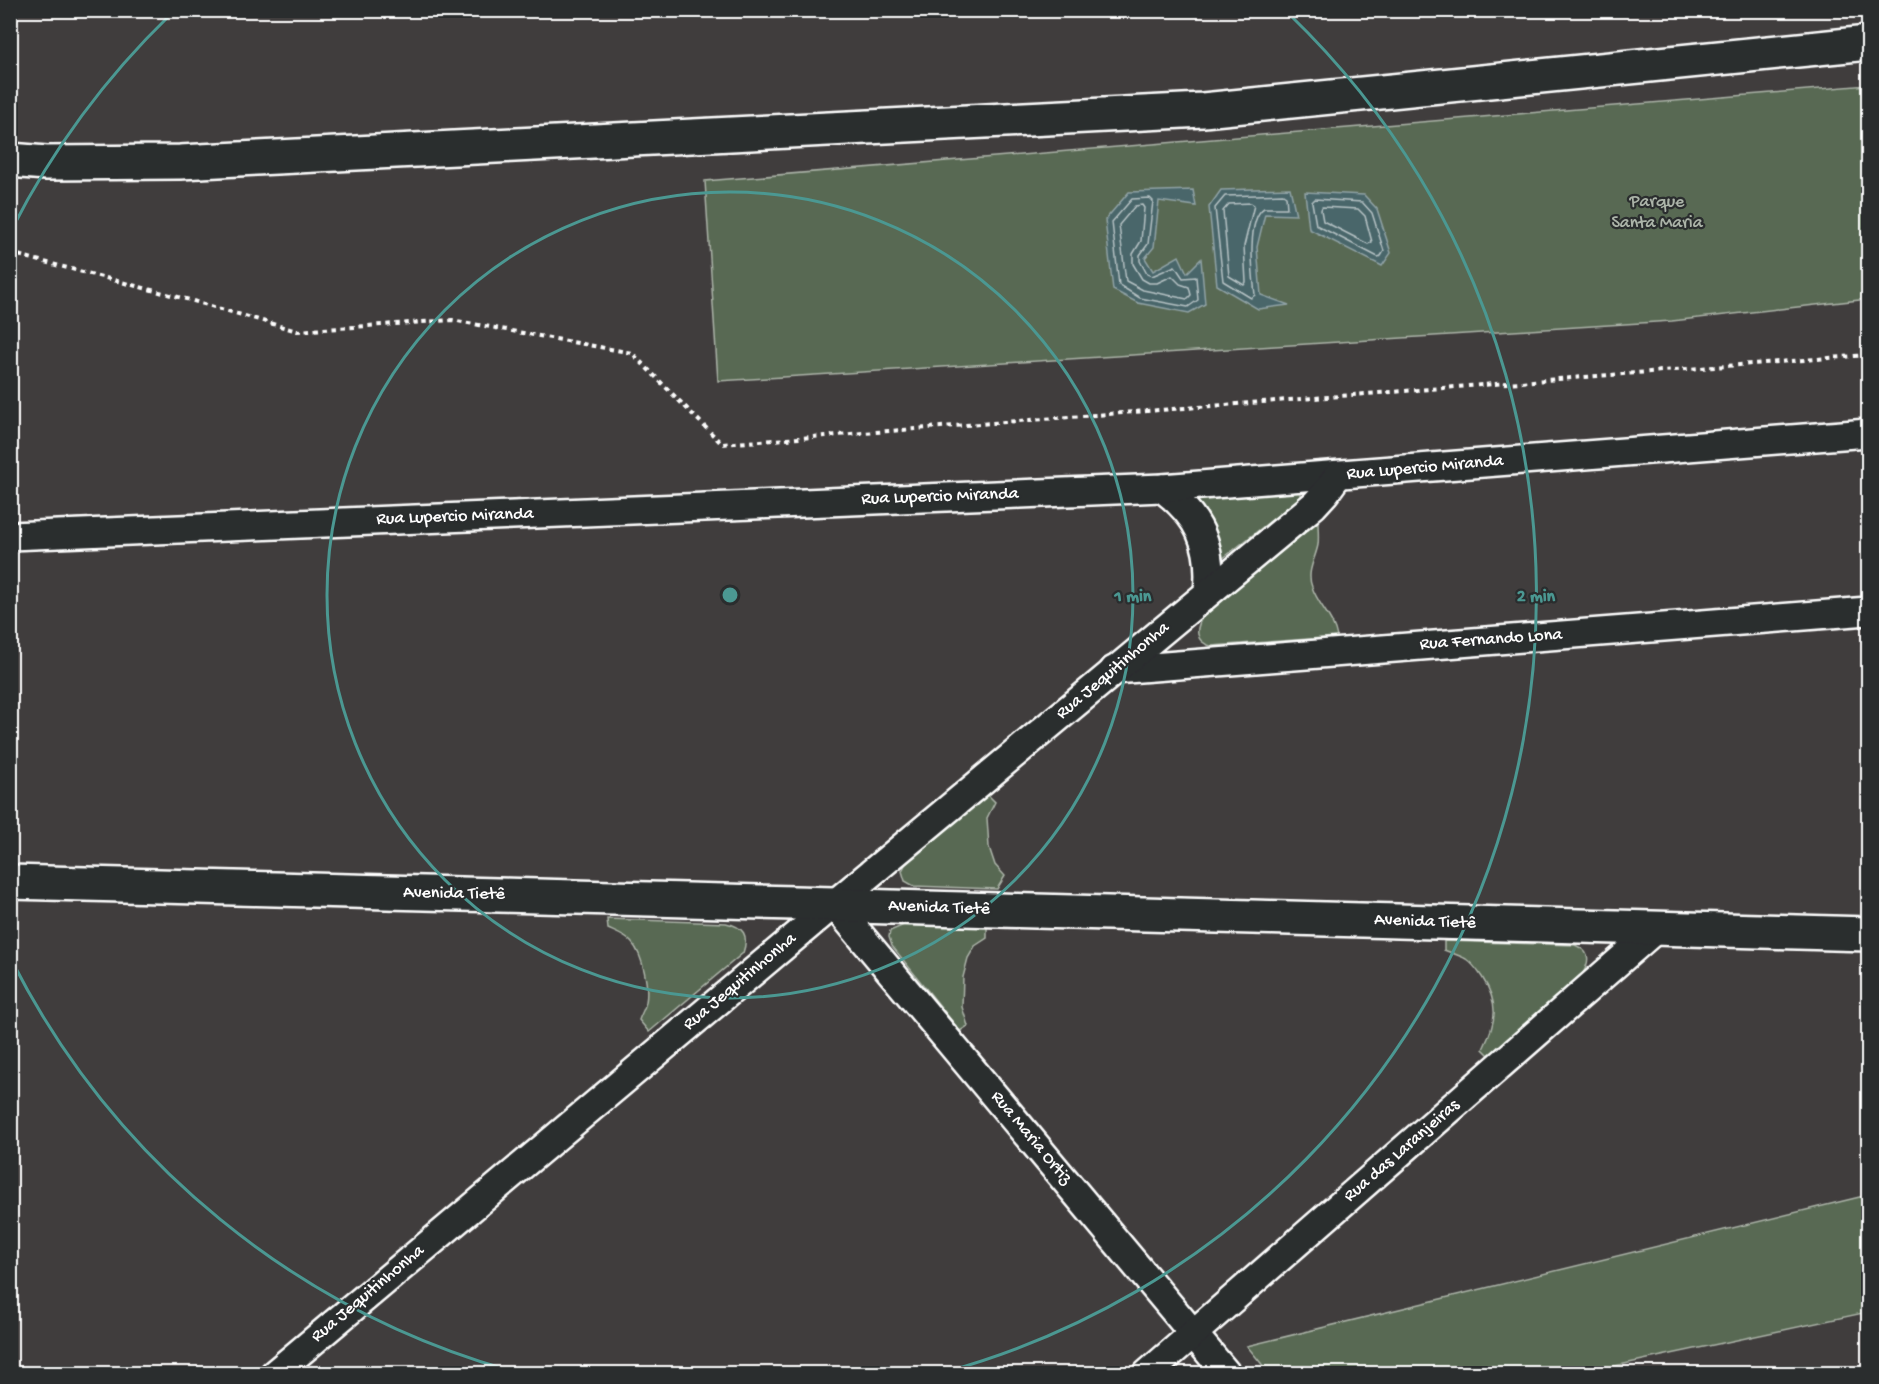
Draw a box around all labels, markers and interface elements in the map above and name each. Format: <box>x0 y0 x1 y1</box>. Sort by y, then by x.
park label: Parque Santa Maria <box>1611 192 1704 234</box>
street label: Rua Lupercio Miranda <box>1346 451 1505 485</box>
street label: Rua Lupercio Miranda <box>861 484 1020 510</box>
street label: Rua Lupercio Miranda <box>376 504 535 530</box>
centre of rings <box>720 585 740 605</box>
text: 1 min <box>1114 587 1152 608</box>
text: 2 min <box>1517 587 1556 608</box>
street label: Rua Jequitinhonha <box>1052 617 1175 724</box>
street label: Rua Fernando Lona <box>1419 624 1564 655</box>
street label: Avenida Tietê <box>403 883 506 905</box>
street label: Avenida Tietê <box>888 896 991 920</box>
street label: Avenida Tietê <box>1374 910 1477 934</box>
street label: Rua Jequitinhonha <box>679 928 802 1035</box>
street label: Rua Maria Ortiz <box>986 1087 1077 1190</box>
street label: Rua das Laranjeiras <box>1340 1094 1465 1207</box>
street label: Rua Jequitinhonha <box>307 1240 430 1347</box>

